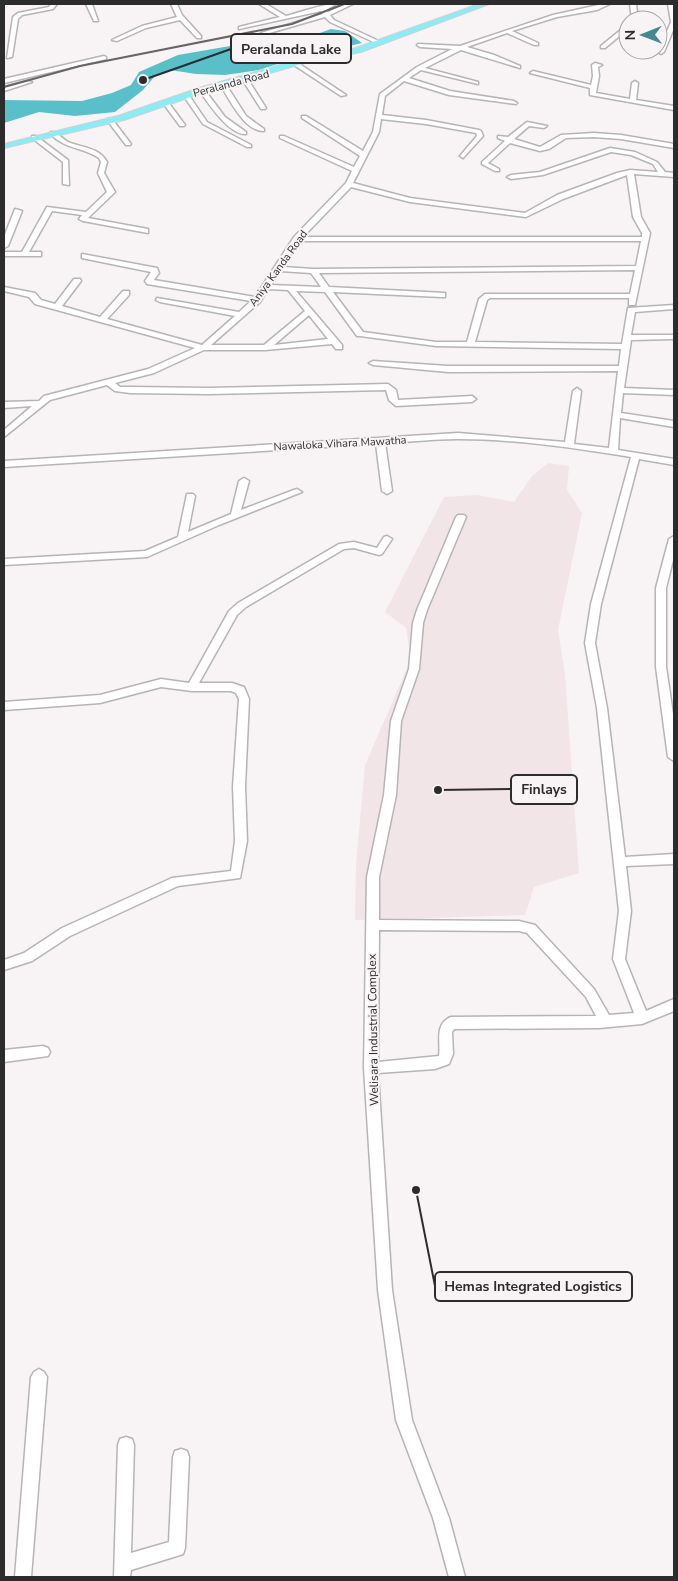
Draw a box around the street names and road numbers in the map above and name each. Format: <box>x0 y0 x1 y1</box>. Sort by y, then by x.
street label: Peralanda Road <box>191 66 271 101</box>
street label: Aniya Kanda Road <box>246 227 311 309</box>
street label: Nawaloka Vihara Mawatha <box>273 433 407 454</box>
street label: Welisara Industrial Complex <box>364 953 382 1106</box>

